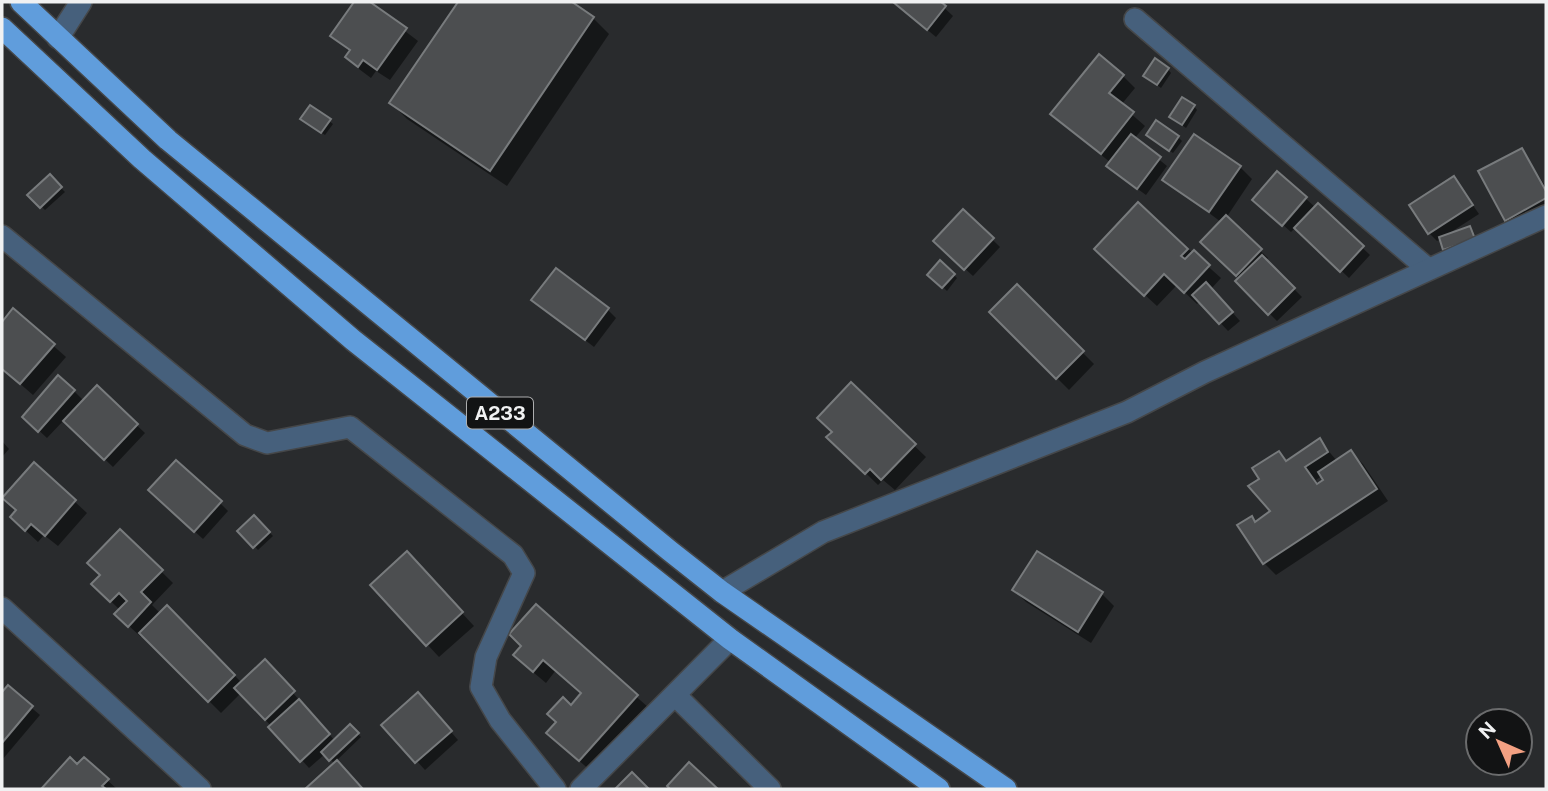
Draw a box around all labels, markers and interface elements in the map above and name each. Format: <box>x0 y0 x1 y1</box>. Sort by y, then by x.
road number: A233 <box>467 398 533 428</box>
north arrow <box>1464 707 1534 777</box>
text: N <box>1474 717 1500 743</box>

